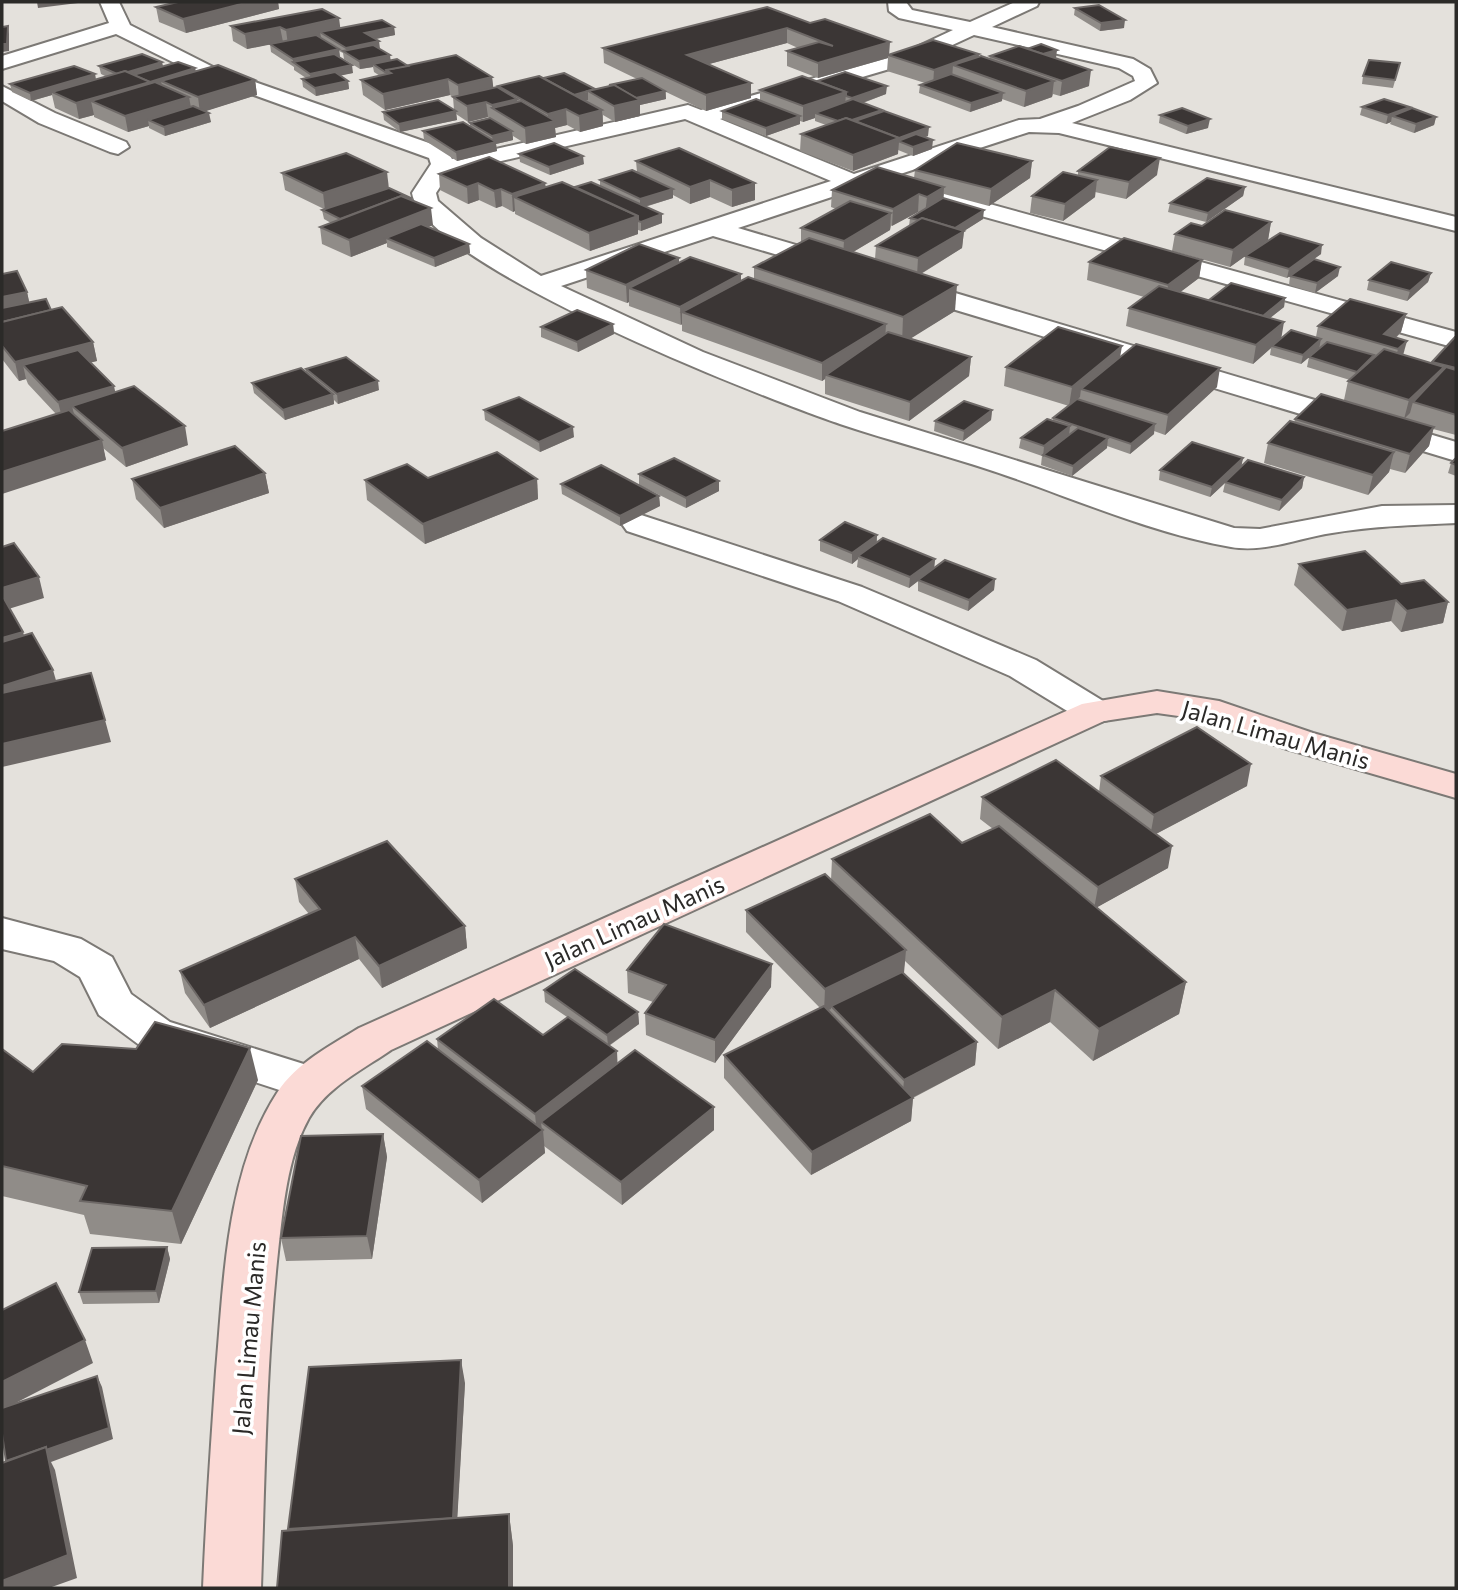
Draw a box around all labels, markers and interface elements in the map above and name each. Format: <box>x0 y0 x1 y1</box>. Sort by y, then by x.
street label: Jalan Limau Manis <box>1179 693 1373 775</box>
street label: Jalan Limau Manis <box>539 868 729 974</box>
street label: Jalan Limau Manis <box>225 1240 271 1436</box>

